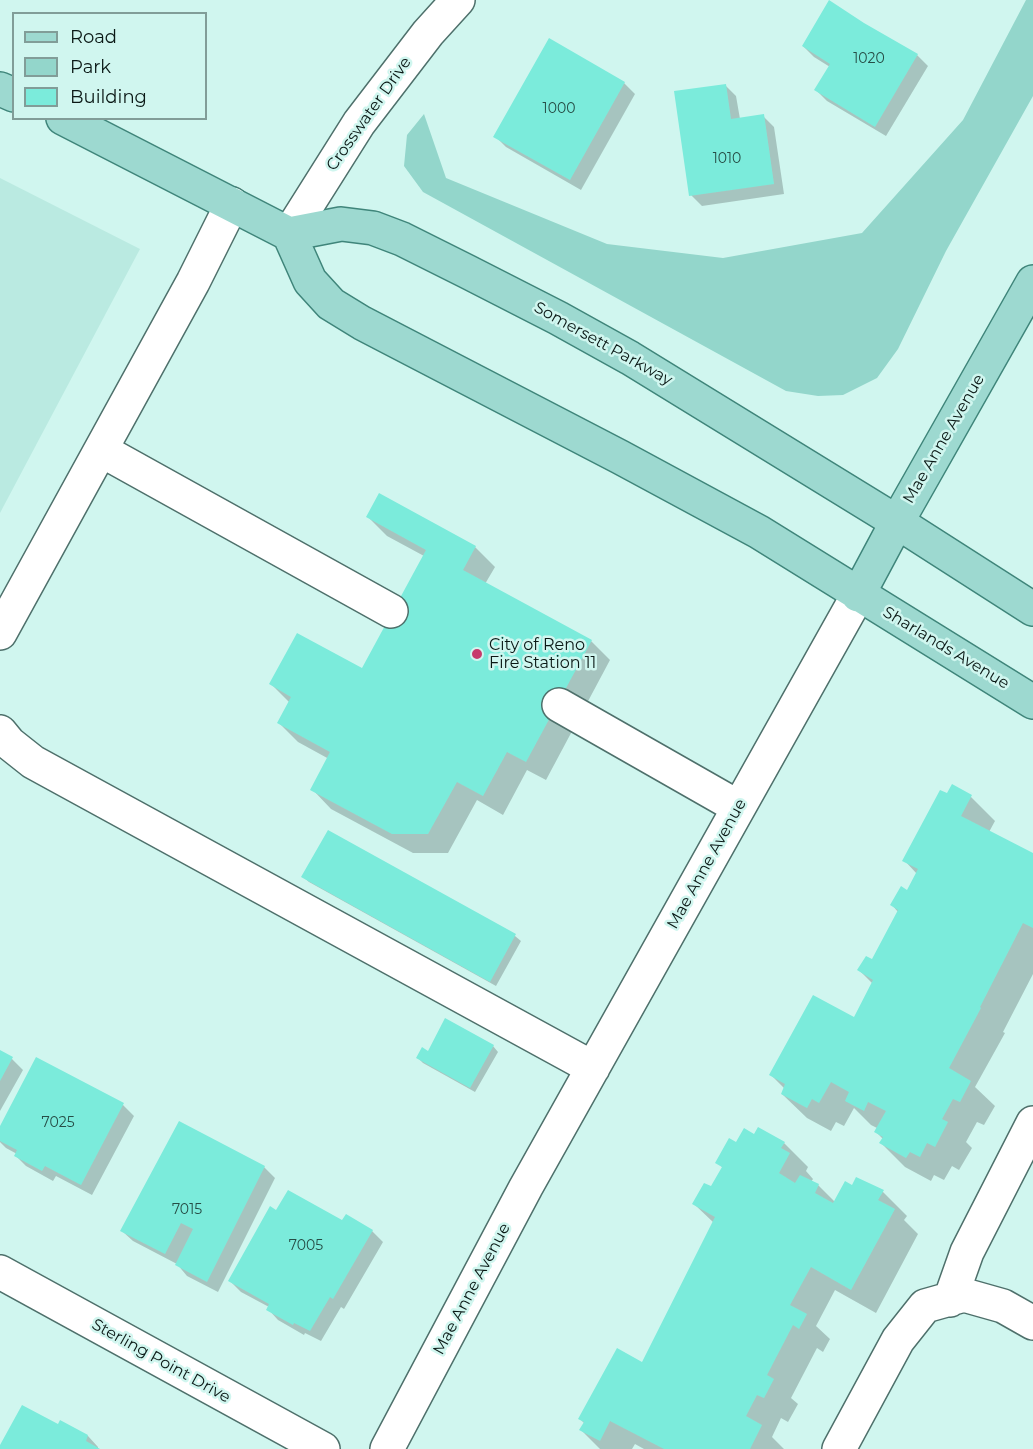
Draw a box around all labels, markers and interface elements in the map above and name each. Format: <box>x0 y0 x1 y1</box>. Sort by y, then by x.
legend <box>12 12 207 120</box>
text: Road <box>70 26 117 48</box>
house number: 1020 <box>853 51 885 67</box>
street label: Crosswater Drive <box>323 53 415 175</box>
text: Park <box>70 56 111 78</box>
text: Building <box>70 86 147 108</box>
house number: 1000 <box>543 101 575 117</box>
house number: 1010 <box>713 151 741 167</box>
street label: Somersett Parkway <box>531 298 675 390</box>
street label: Mae Anne Avenue <box>899 371 989 507</box>
street label: Sharlands Avenue <box>879 603 1013 693</box>
place label: City of Reno Fire Station 11 <box>489 635 596 673</box>
marker: City of Reno Fire Station 11 <box>470 647 484 661</box>
street label: Mae Anne Avenue <box>663 796 751 932</box>
house number: 7025 <box>41 1115 75 1131</box>
house number: 7015 <box>172 1202 202 1218</box>
street label: Mae Anne Avenue <box>429 1220 515 1358</box>
house number: 7005 <box>289 1238 323 1254</box>
street label: Sterling Point Drive <box>88 1315 234 1407</box>

